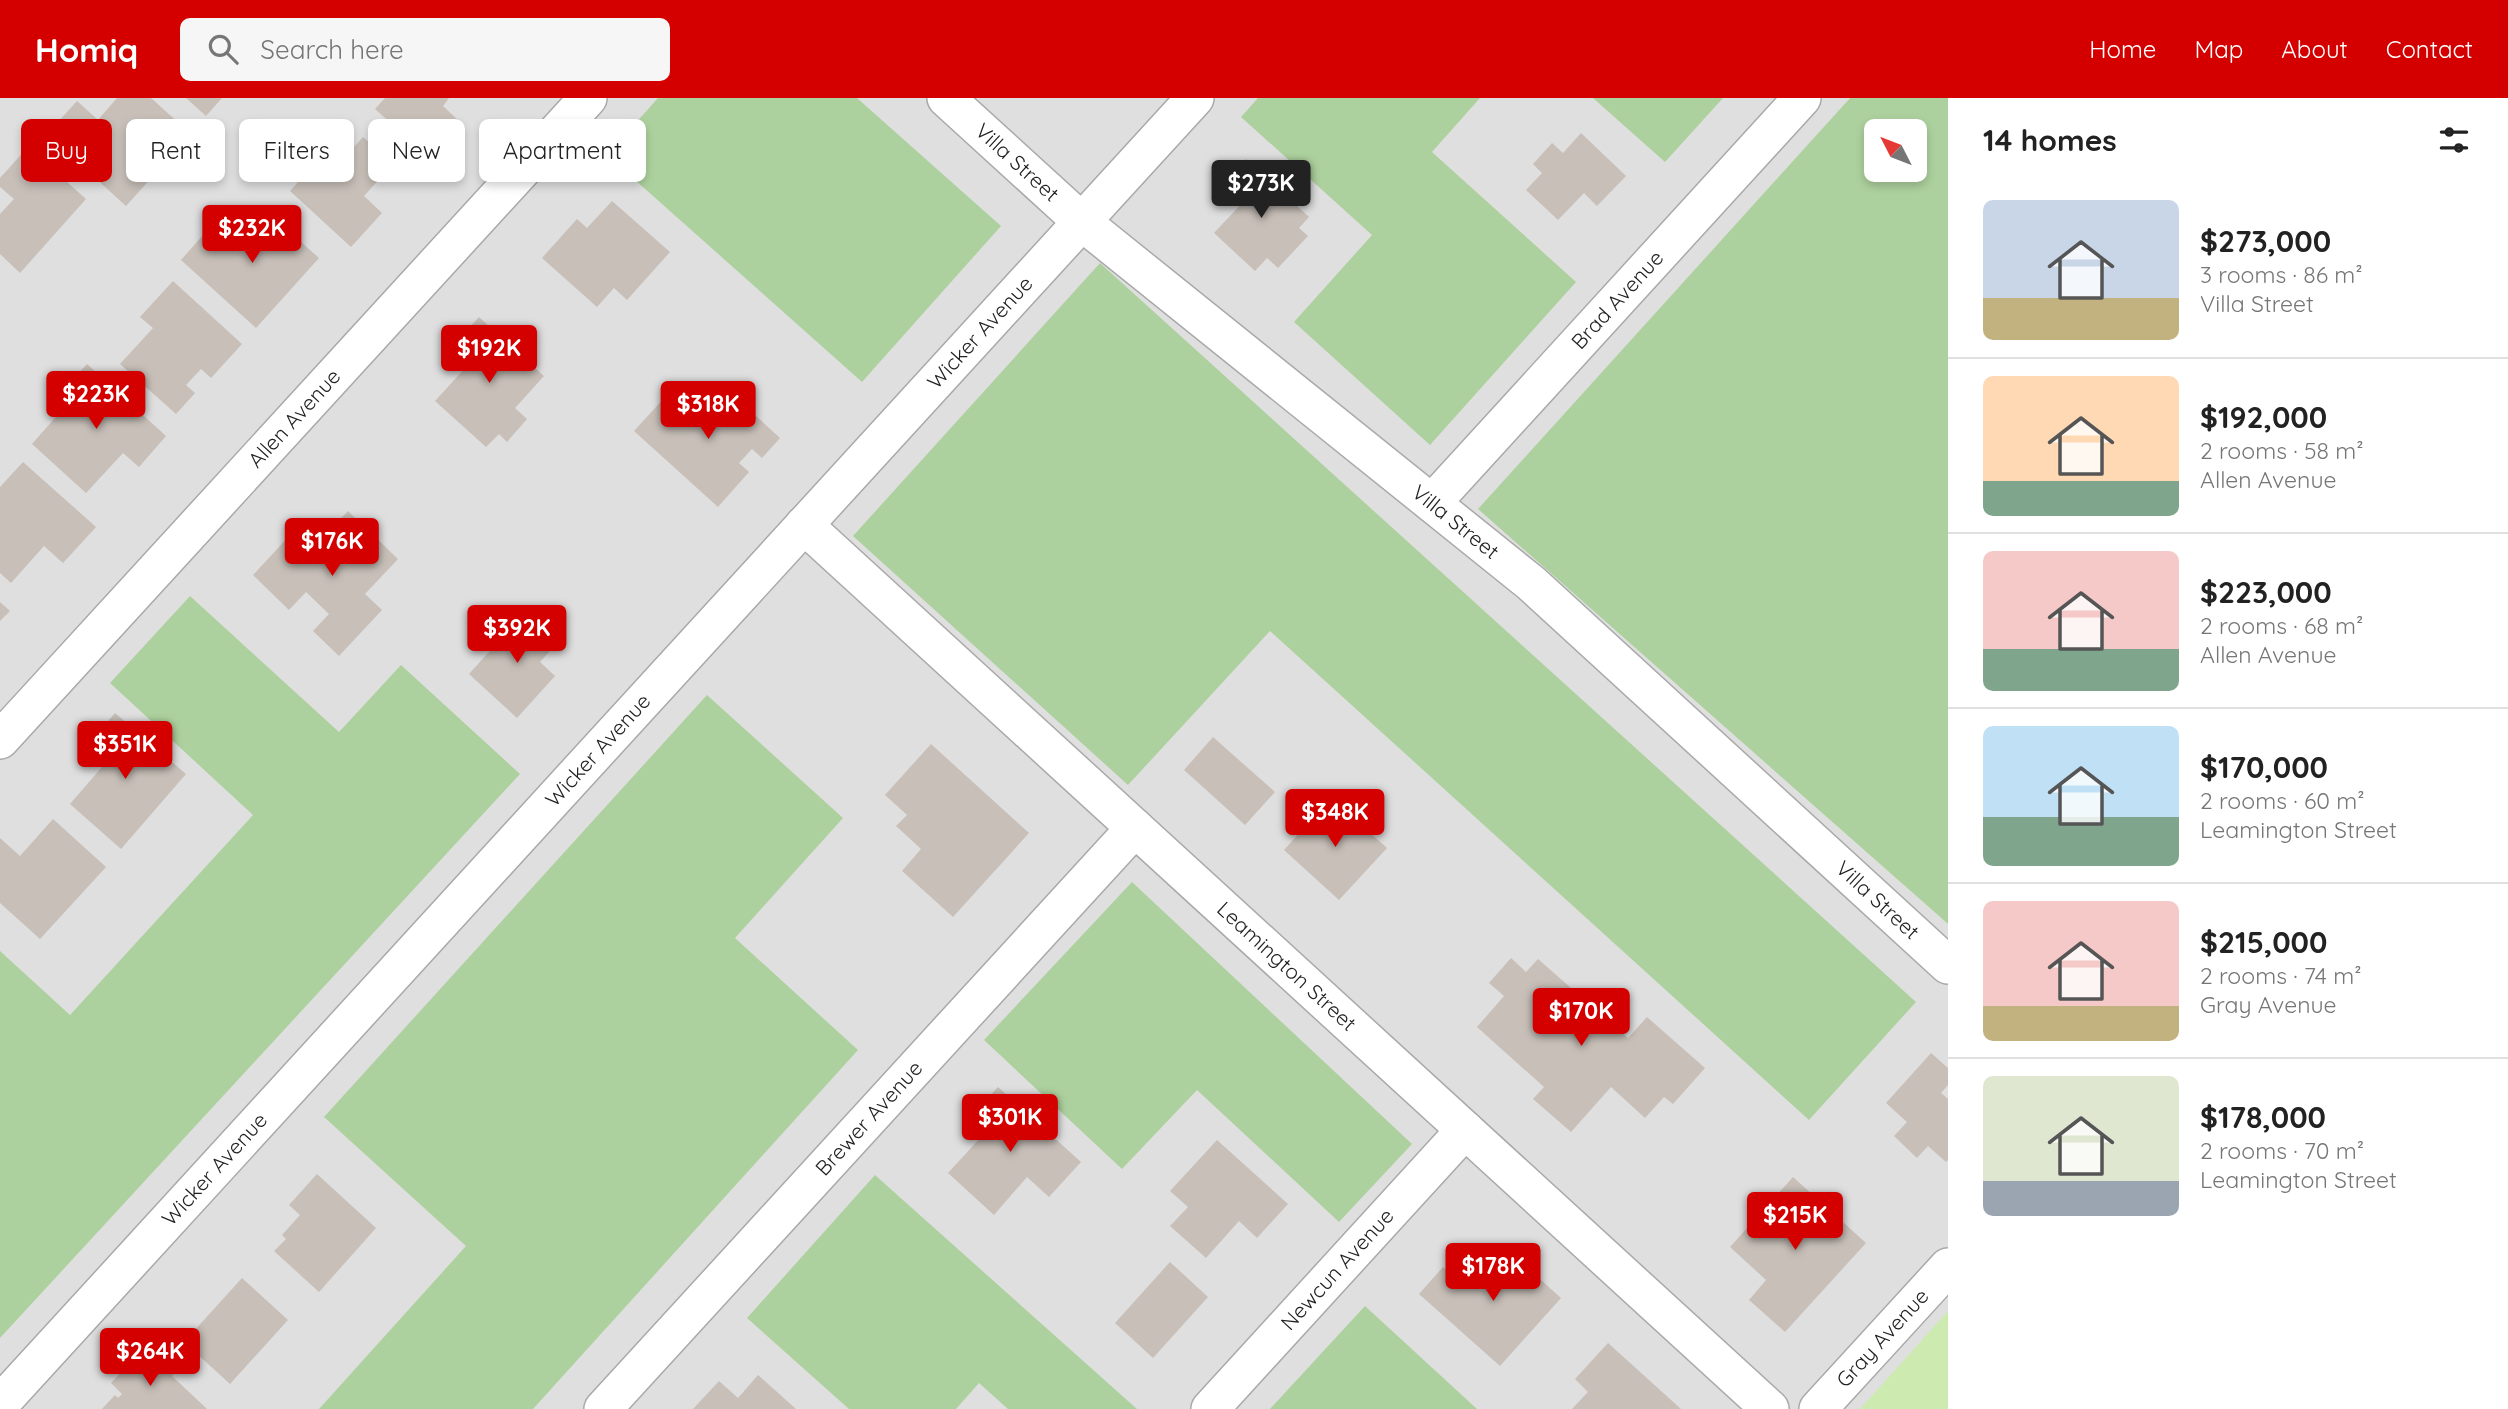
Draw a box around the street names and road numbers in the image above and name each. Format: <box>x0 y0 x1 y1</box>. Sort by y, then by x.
street label: Villa Street <box>970 117 1065 207</box>
street label: Brad Avenue <box>1565 245 1668 354</box>
street label: Wicker Avenue <box>921 270 1038 394</box>
street label: Allen Avenue <box>242 363 345 473</box>
street label: Villa Street <box>1407 479 1505 564</box>
street label: Wicker Avenue <box>539 688 656 812</box>
street label: Villa Street <box>1831 855 1925 944</box>
street label: Leamington Street <box>1212 895 1362 1036</box>
street label: Brewer Avenue <box>809 1055 927 1181</box>
street label: Wicker Avenue <box>156 1107 272 1231</box>
street label: Newcun Avenue <box>1275 1203 1399 1335</box>
street label: Gray Avenue <box>1830 1283 1934 1392</box>

